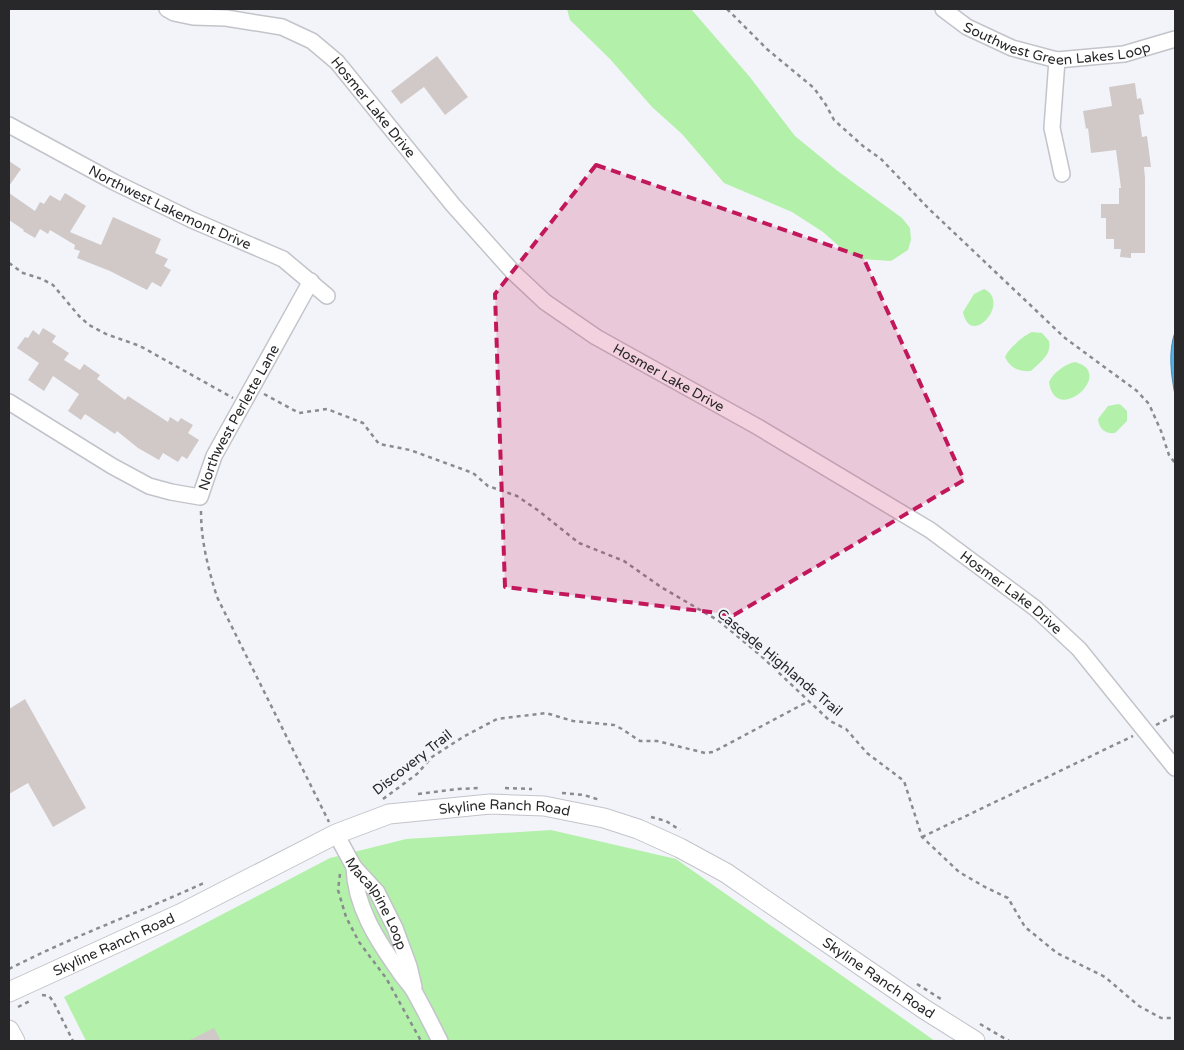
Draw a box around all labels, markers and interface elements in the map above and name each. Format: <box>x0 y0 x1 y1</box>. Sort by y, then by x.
street label: Southwest Green Lakes Loop <box>961 19 1153 69</box>
street label: Hosmer Lake Drive <box>327 53 419 161</box>
street label: Northwest Lakemont Drive <box>86 162 254 253</box>
street label: Hosmer Lake Drive <box>610 340 727 416</box>
street label: Northwest Perlette Lane <box>195 342 283 493</box>
street label: Hosmer Lake Drive <box>957 547 1065 638</box>
street label: Cascade Highlands Trail <box>714 605 846 720</box>
street label: Discovery Trail <box>369 726 455 799</box>
street label: Skyline Ranch Road <box>438 796 572 820</box>
street label: Macalpine Loop <box>341 854 410 952</box>
street label: Skyline Ranch Road <box>50 910 177 980</box>
street label: Skyline Ranch Road <box>819 934 938 1022</box>

